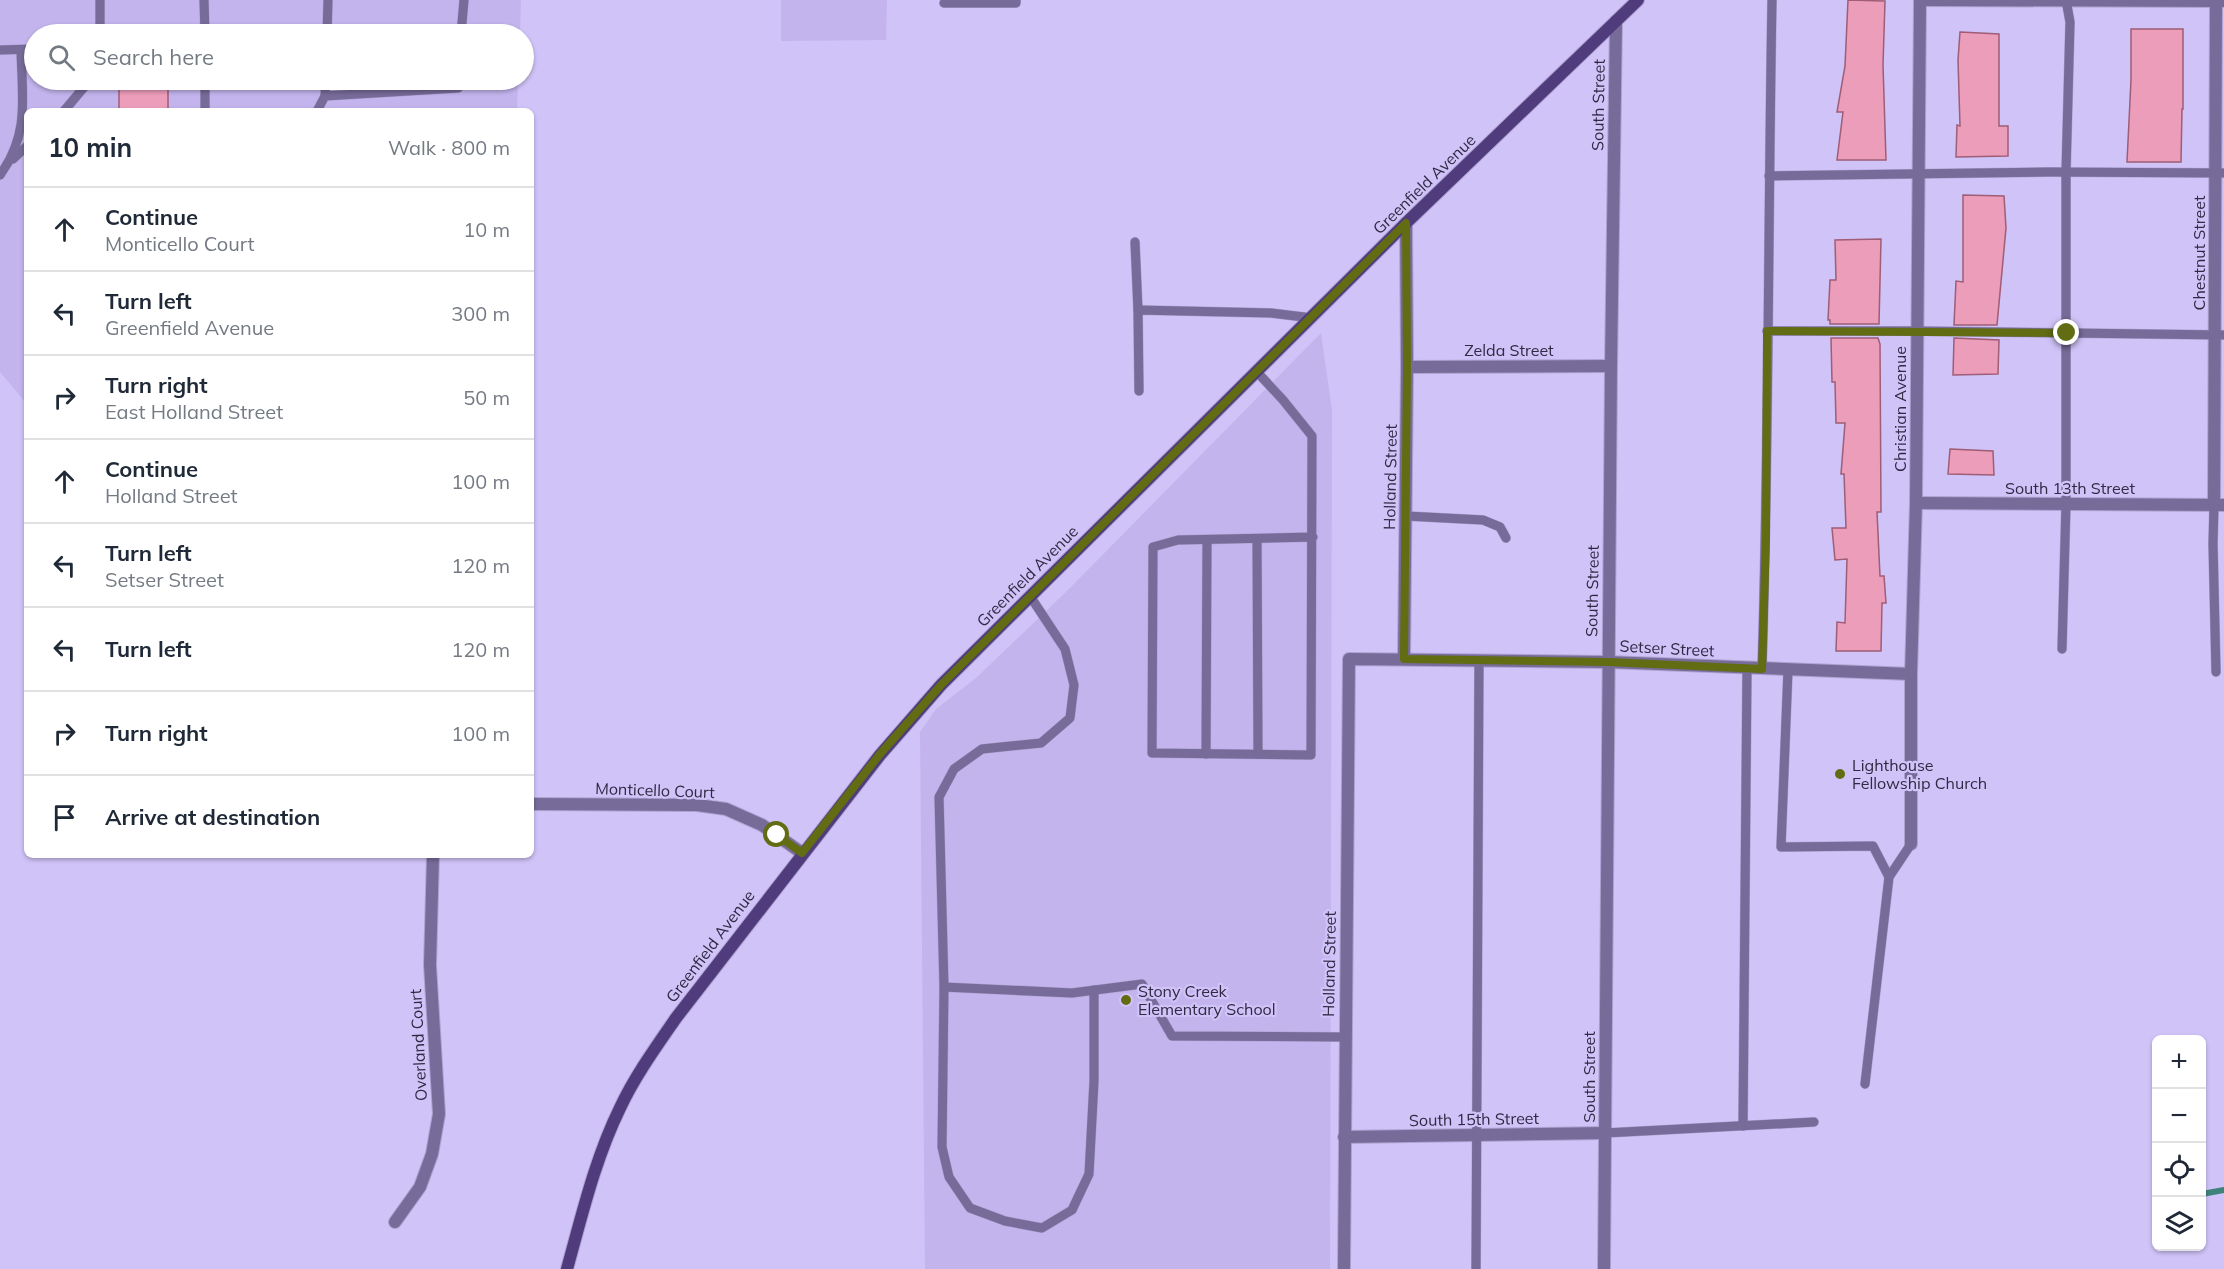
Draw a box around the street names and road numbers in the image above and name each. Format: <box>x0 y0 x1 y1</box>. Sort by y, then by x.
street label: South Street <box>1587 59 1609 151</box>
street label: Greenfield Avenue <box>1368 130 1480 238</box>
street label: Chestnut Street <box>2189 195 2209 311</box>
street label: Zelda Street <box>1464 340 1554 360</box>
street label: Christian Avenue <box>1890 346 1910 472</box>
street label: Holland Street <box>1379 423 1401 530</box>
street label: South 13th Street <box>2005 478 2135 498</box>
street label: Greenfield Avenue <box>972 521 1082 631</box>
street label: South Street <box>1581 545 1603 637</box>
street label: Setser Street <box>1619 636 1715 660</box>
street label: Monticello Court <box>595 778 716 802</box>
street label: Greenfield Avenue <box>661 886 759 1006</box>
street label: Holland Street <box>1318 910 1340 1017</box>
street label: Overland Court <box>405 988 431 1102</box>
street label: South Street <box>1579 1031 1599 1123</box>
street label: South 15th Street <box>1409 1108 1540 1130</box>

